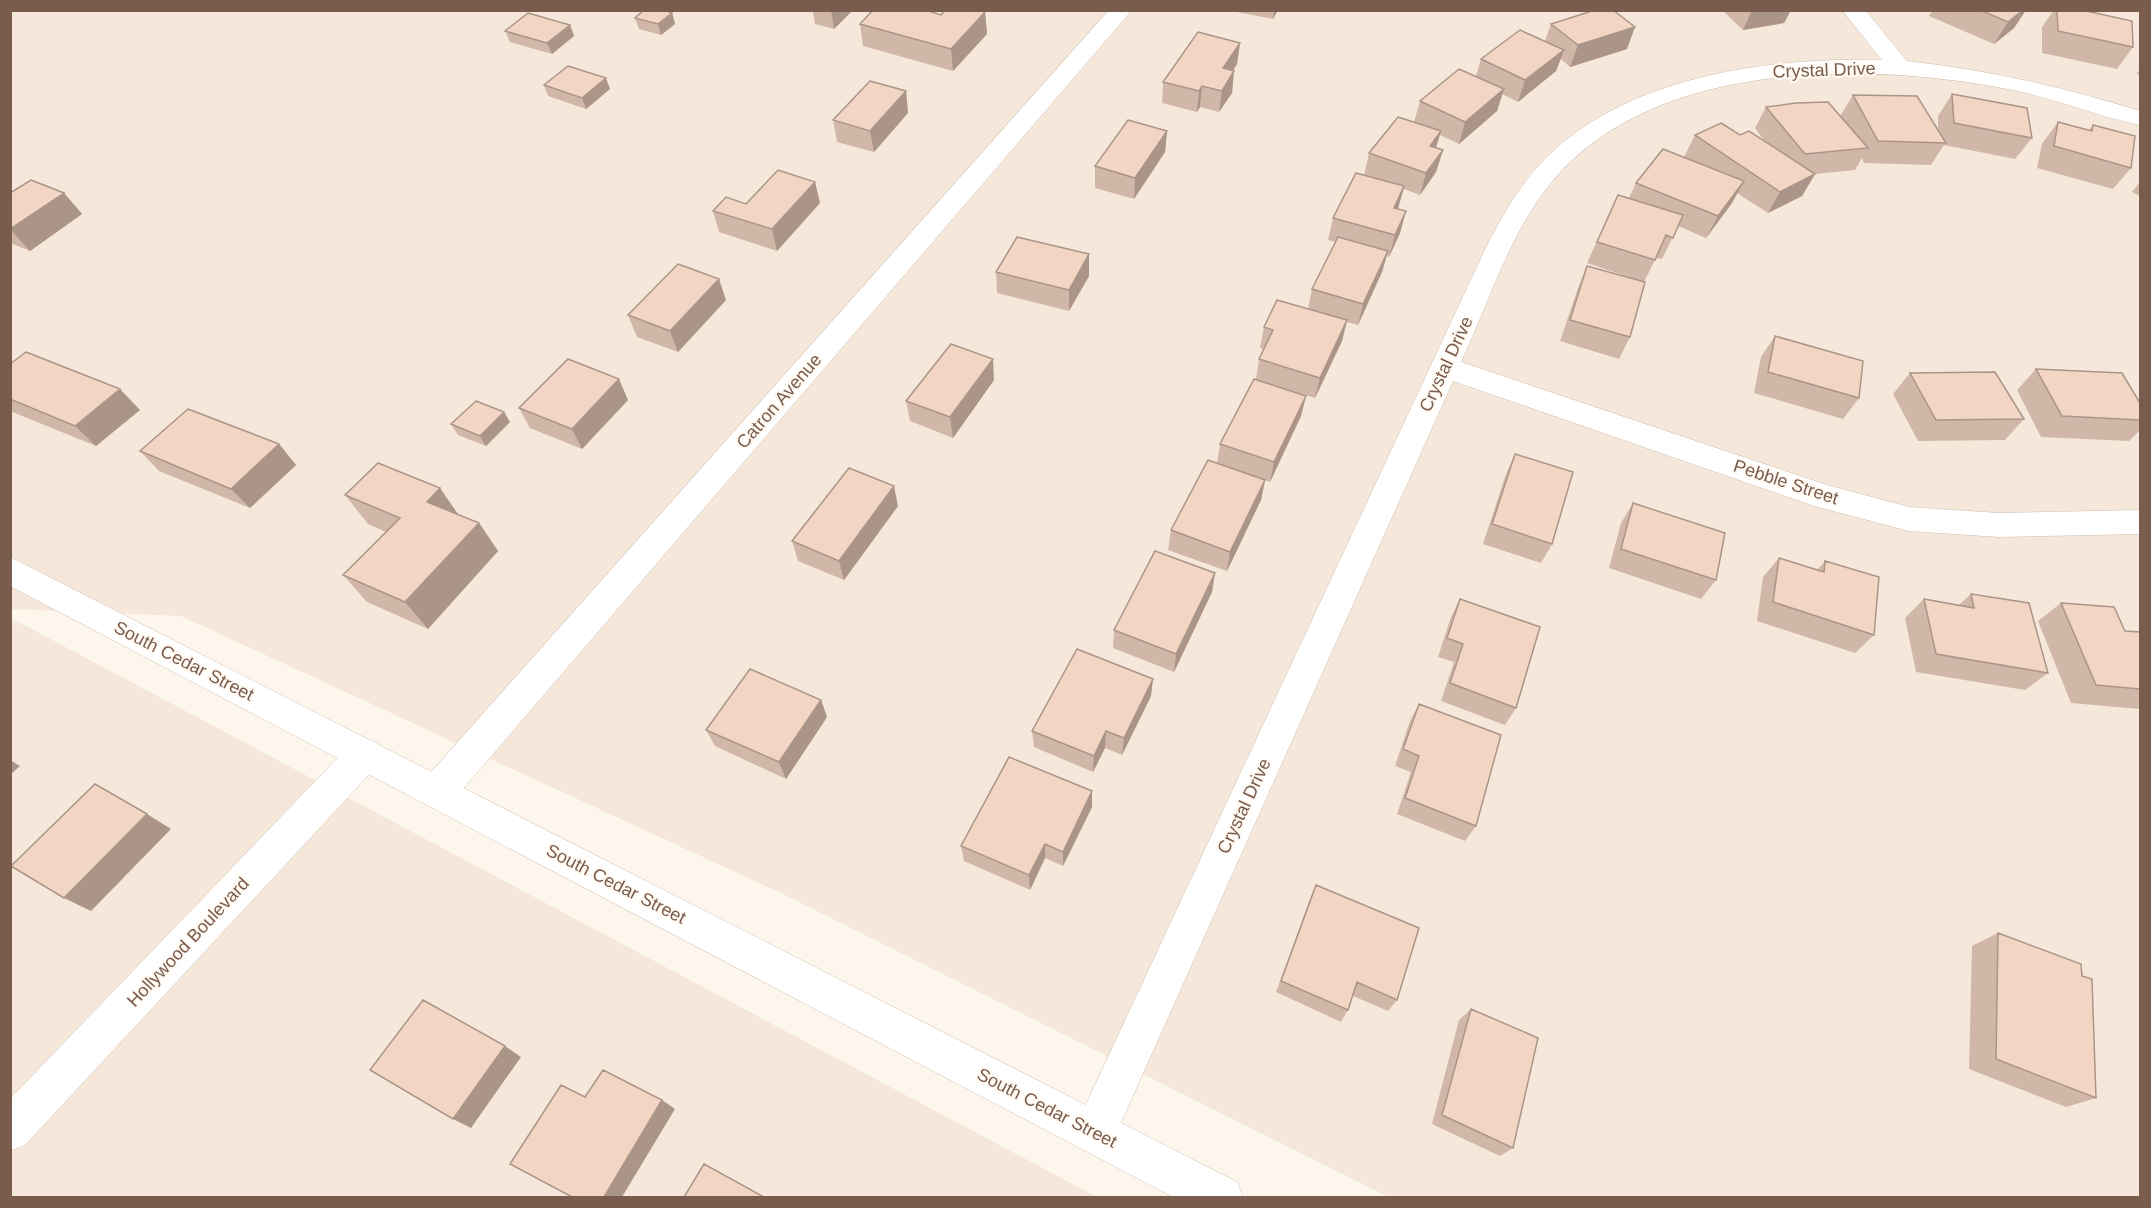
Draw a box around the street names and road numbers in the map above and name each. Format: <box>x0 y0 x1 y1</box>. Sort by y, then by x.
street label: Crystal Drive <box>1772 58 1876 82</box>
street label: Crystal Drive <box>1415 313 1477 415</box>
street label: Catron Avenue <box>732 350 826 452</box>
street label: Pebble Street <box>1731 456 1841 508</box>
street label: South Cedar Street <box>111 617 257 705</box>
street label: Crystal Drive <box>1213 755 1275 857</box>
street label: South Cedar Street <box>543 840 689 928</box>
street label: Hollywood Boulevard <box>123 873 253 1011</box>
street label: South Cedar Street <box>974 1064 1120 1152</box>

